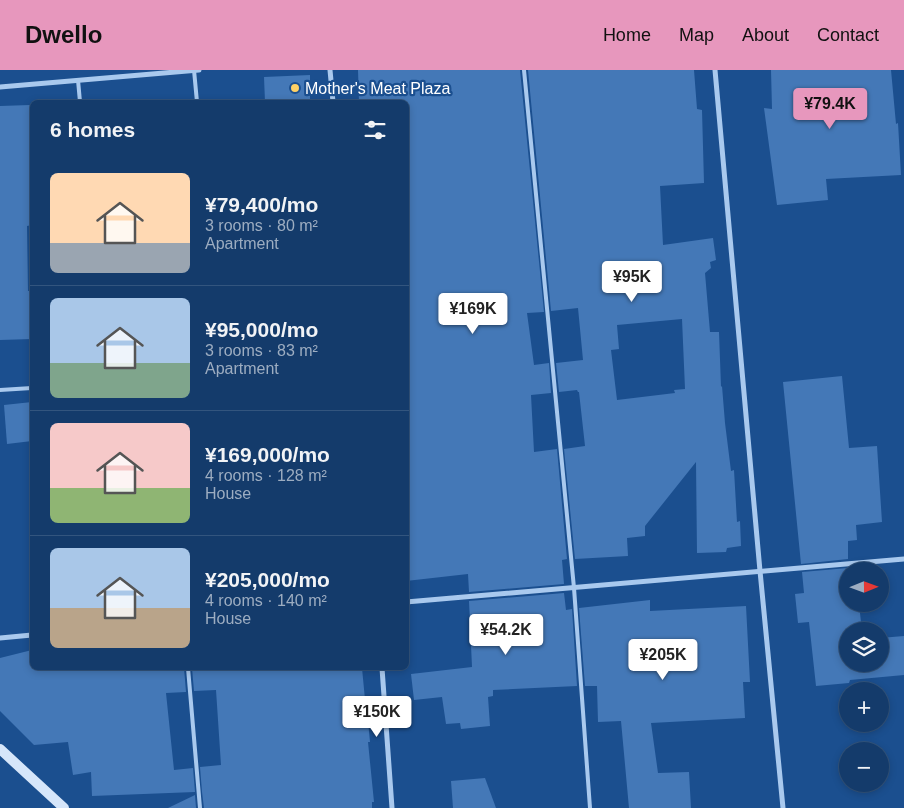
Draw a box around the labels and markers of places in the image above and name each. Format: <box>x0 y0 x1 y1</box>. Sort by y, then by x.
place label: Mother's Meat Plaza <box>305 80 450 97</box>
marker: Mother's Meat Plaza <box>289 82 301 94</box>
pin: ¥79.4K <box>789 88 871 130</box>
pin: ¥95K <box>602 260 662 303</box>
pin: ¥169K <box>438 292 508 335</box>
pin: ¥54.2K <box>465 614 547 656</box>
pin: ¥205K <box>628 638 698 681</box>
pin: ¥150K <box>342 696 412 738</box>

